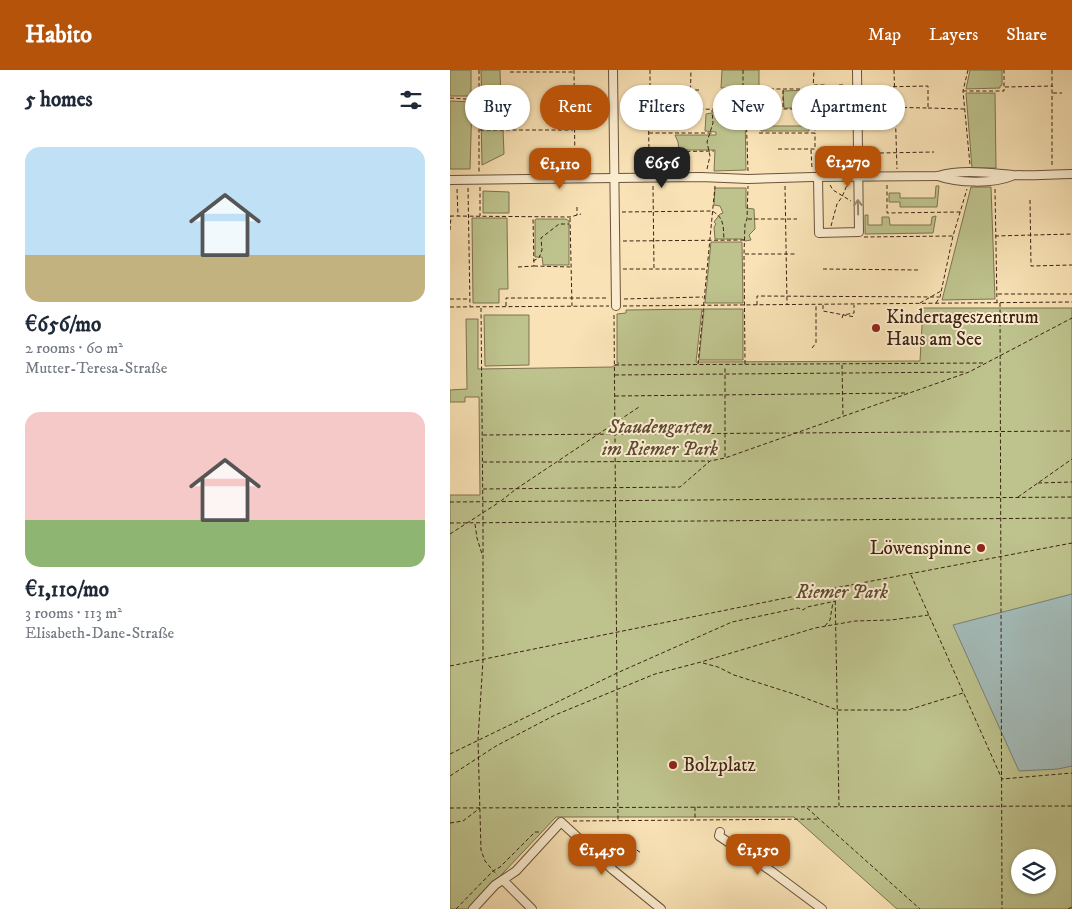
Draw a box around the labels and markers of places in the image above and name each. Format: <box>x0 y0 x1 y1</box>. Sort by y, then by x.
pin: €656 <box>632 146 692 189</box>
pin: €1,270 <box>807 146 889 188</box>
pin: €1,110 <box>519 148 601 190</box>
place label: Kindertageszentrum Haus am See <box>886 306 1039 351</box>
marker: Kindertageszentrum Haus am See <box>870 322 882 334</box>
place label: Löwenspinne <box>870 537 971 560</box>
marker: Löwenspinne <box>975 542 987 554</box>
place label: Bolzplatz <box>683 754 756 777</box>
marker: Bolzplatz <box>667 759 679 771</box>
pin: €1,450 <box>561 834 643 876</box>
pin: €1,150 <box>717 834 799 876</box>

